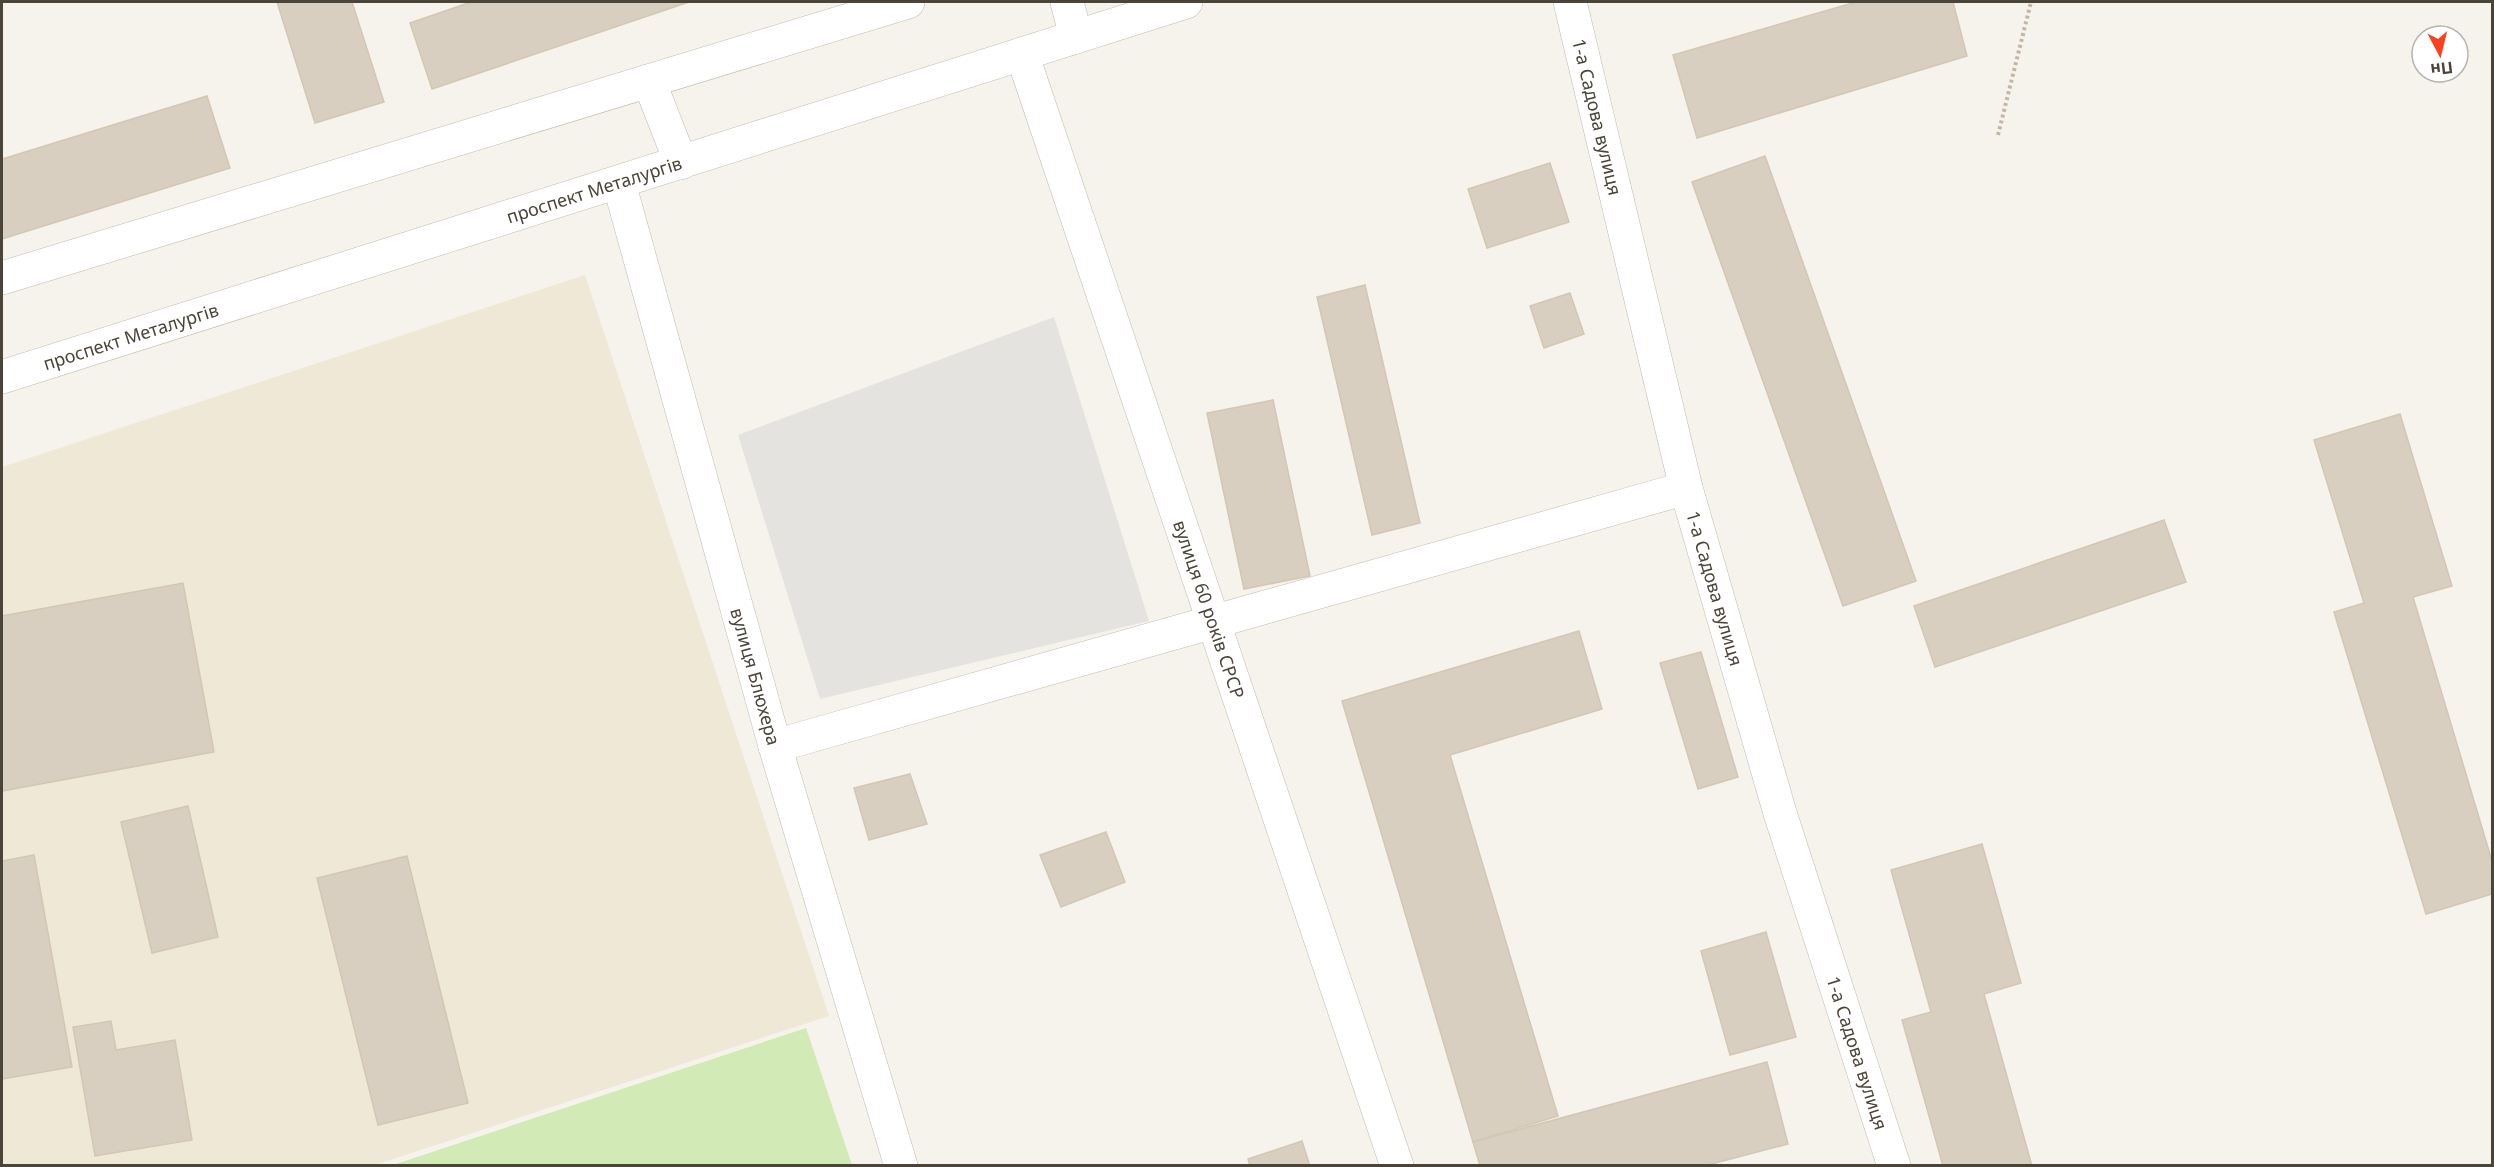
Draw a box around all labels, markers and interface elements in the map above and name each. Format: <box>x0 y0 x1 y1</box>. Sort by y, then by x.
north arrow <box>2410 24 2470 84</box>
street label: 1-а Садова вулиця <box>1567 36 1628 198</box>
text: Пн <box>2429 57 2454 81</box>
street label: проспект Металургів <box>503 150 685 229</box>
street label: проспект Металургів <box>40 297 221 375</box>
street label: 1-а Садова вулиця <box>1681 508 1749 669</box>
street label: вулиця 60 років СРСР <box>1168 517 1250 702</box>
street label: вулиця Блюхера <box>725 605 786 748</box>
street label: 1-а Садова вулиця <box>1821 973 1894 1133</box>

